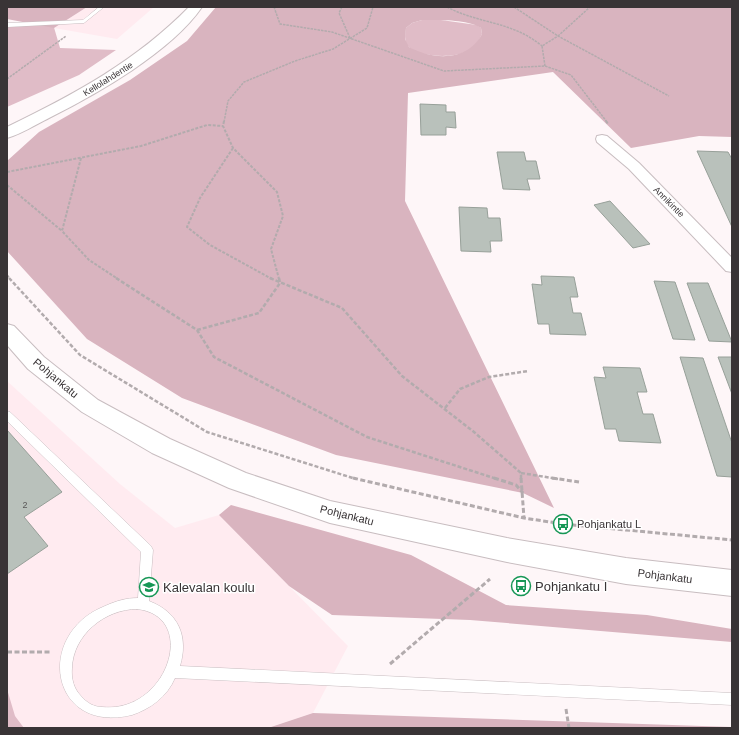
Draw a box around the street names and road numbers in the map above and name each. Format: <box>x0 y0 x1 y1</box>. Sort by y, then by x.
street label: Kellolahdentie <box>81 60 135 98</box>
street label: Annikintie <box>652 185 686 219</box>
street label: Pohjankatu <box>31 356 81 400</box>
street label: Pohjankatu <box>319 503 375 527</box>
street label: Pohjankatu <box>637 567 693 585</box>

